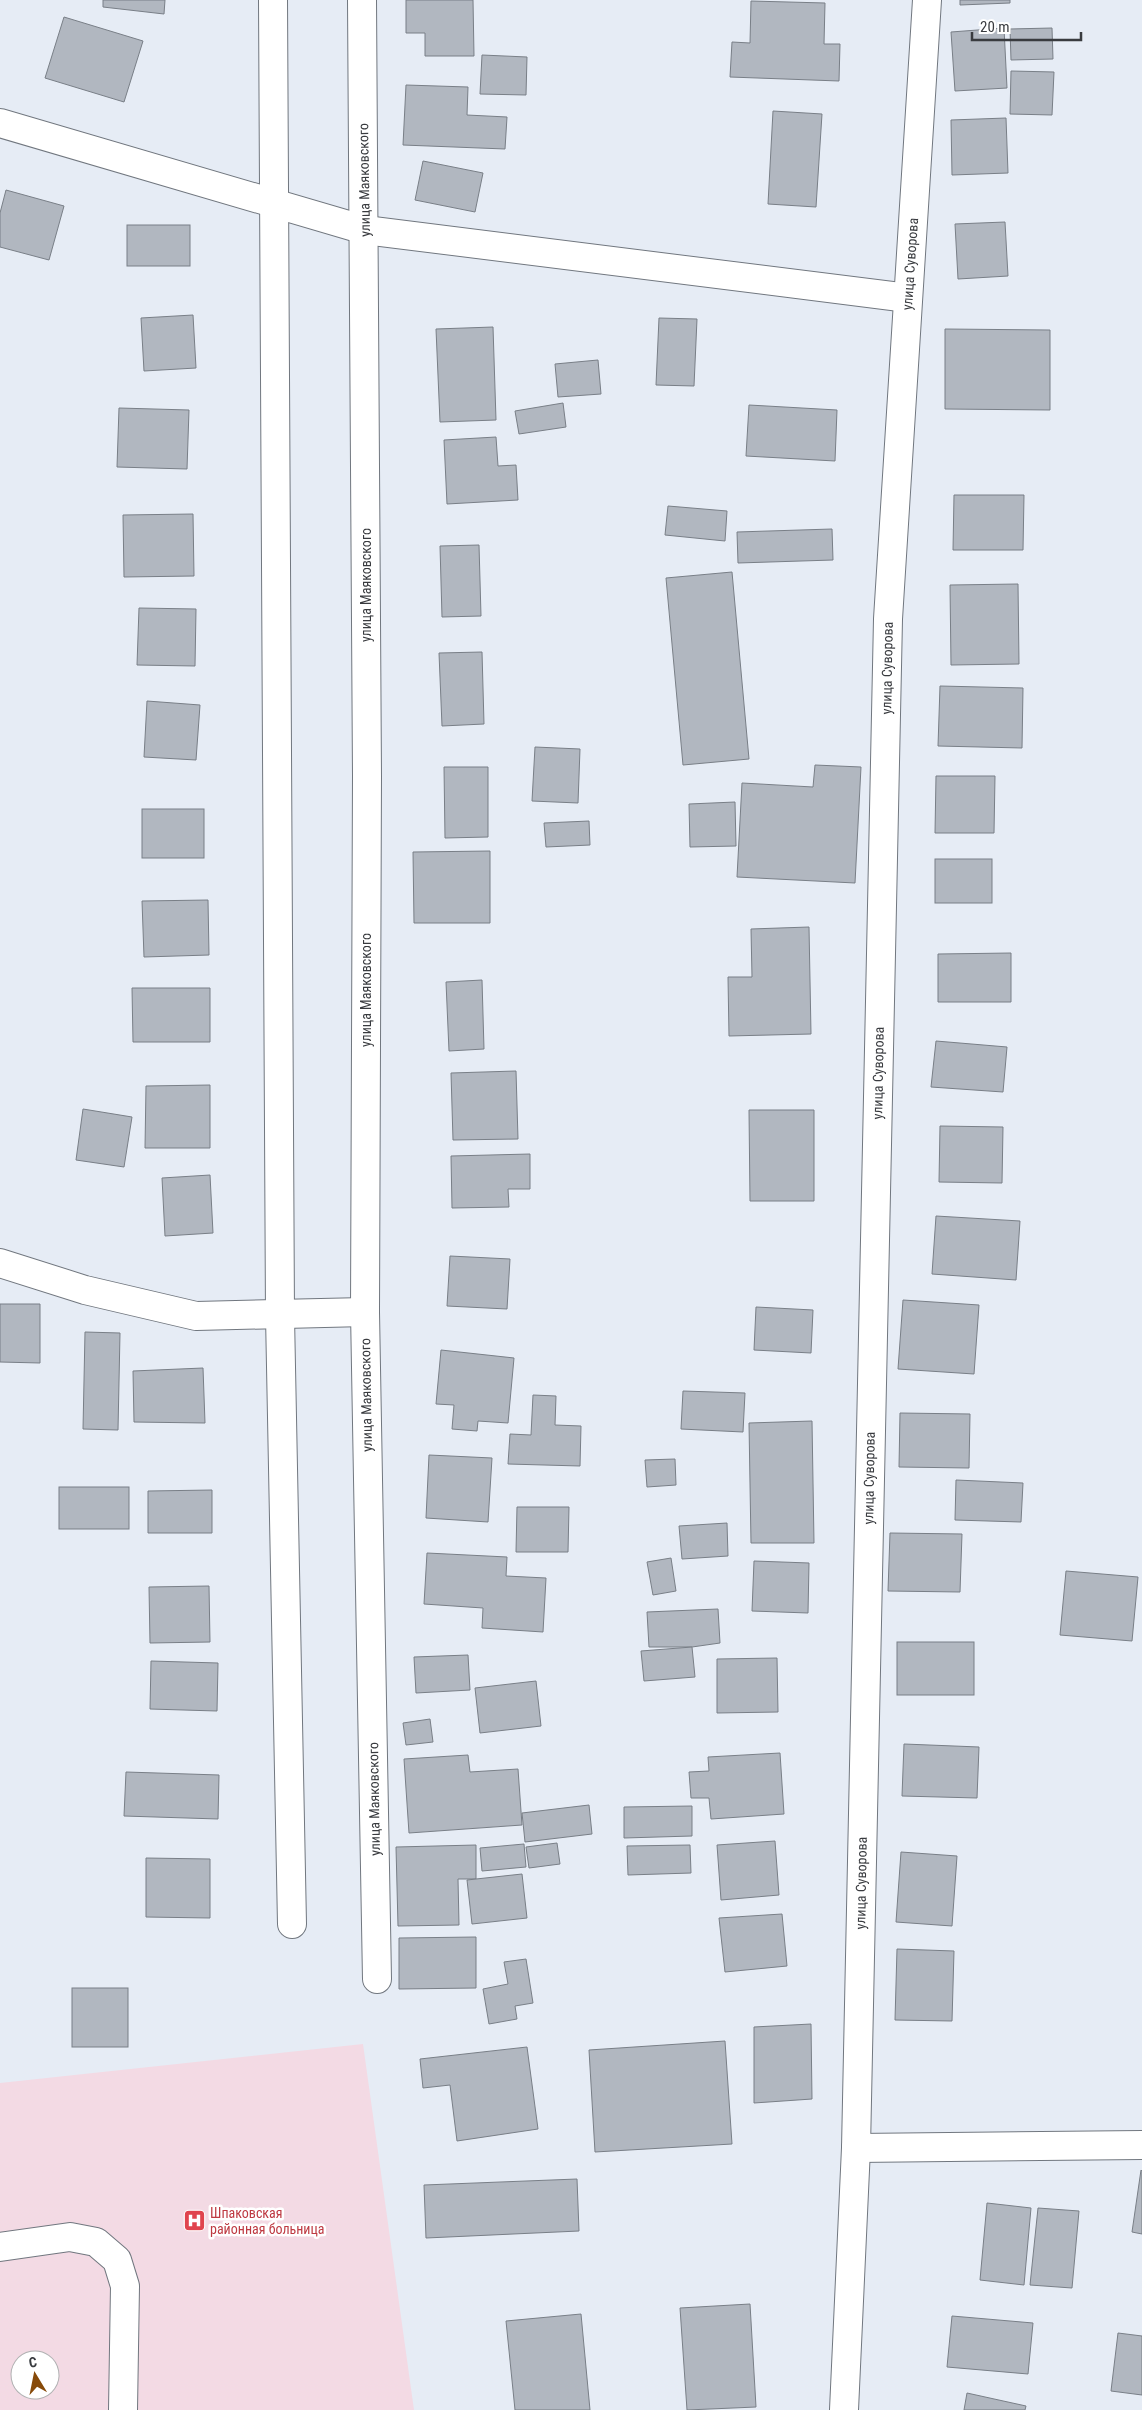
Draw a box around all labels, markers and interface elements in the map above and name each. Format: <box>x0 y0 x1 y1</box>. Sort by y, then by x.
scale bar <box>972 10 1081 42</box>
text: 20 m <box>980 18 1010 36</box>
street label: улица Маяковского <box>355 123 373 237</box>
street label: улица Суворова <box>899 217 921 311</box>
street label: улица Маяковского <box>358 528 374 642</box>
street label: улица Суворова <box>878 622 896 714</box>
street label: улица Маяковского <box>358 933 374 1047</box>
street label: улица Суворова <box>869 1027 887 1119</box>
street label: улица Маяковского <box>357 1338 375 1452</box>
street label: улица Суворова <box>860 1432 878 1524</box>
street label: улица Маяковского <box>365 1742 383 1856</box>
street label: улица Суворова <box>852 1837 870 1929</box>
place label: Шпаковская районная больница <box>210 2205 325 2237</box>
hospital icon: Шпаковская районная больница <box>182 2209 206 2233</box>
north arrow <box>10 2350 60 2400</box>
text: С <box>27 2354 38 2371</box>

